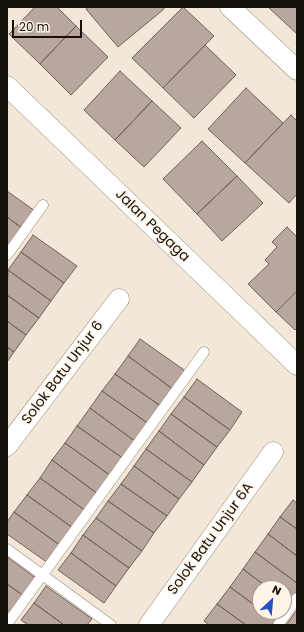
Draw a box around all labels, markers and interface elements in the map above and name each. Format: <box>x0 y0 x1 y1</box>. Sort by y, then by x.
scale bar <box>14 12 84 38</box>
text: 20 m <box>19 18 49 35</box>
street label: Jalan Pegaga <box>111 186 193 266</box>
street label: Solok Batu Unjur 6 <box>19 318 107 428</box>
street label: Solok Batu Unjur 6A <box>165 480 257 598</box>
north arrow <box>252 580 292 620</box>
text: N <box>270 581 284 599</box>

